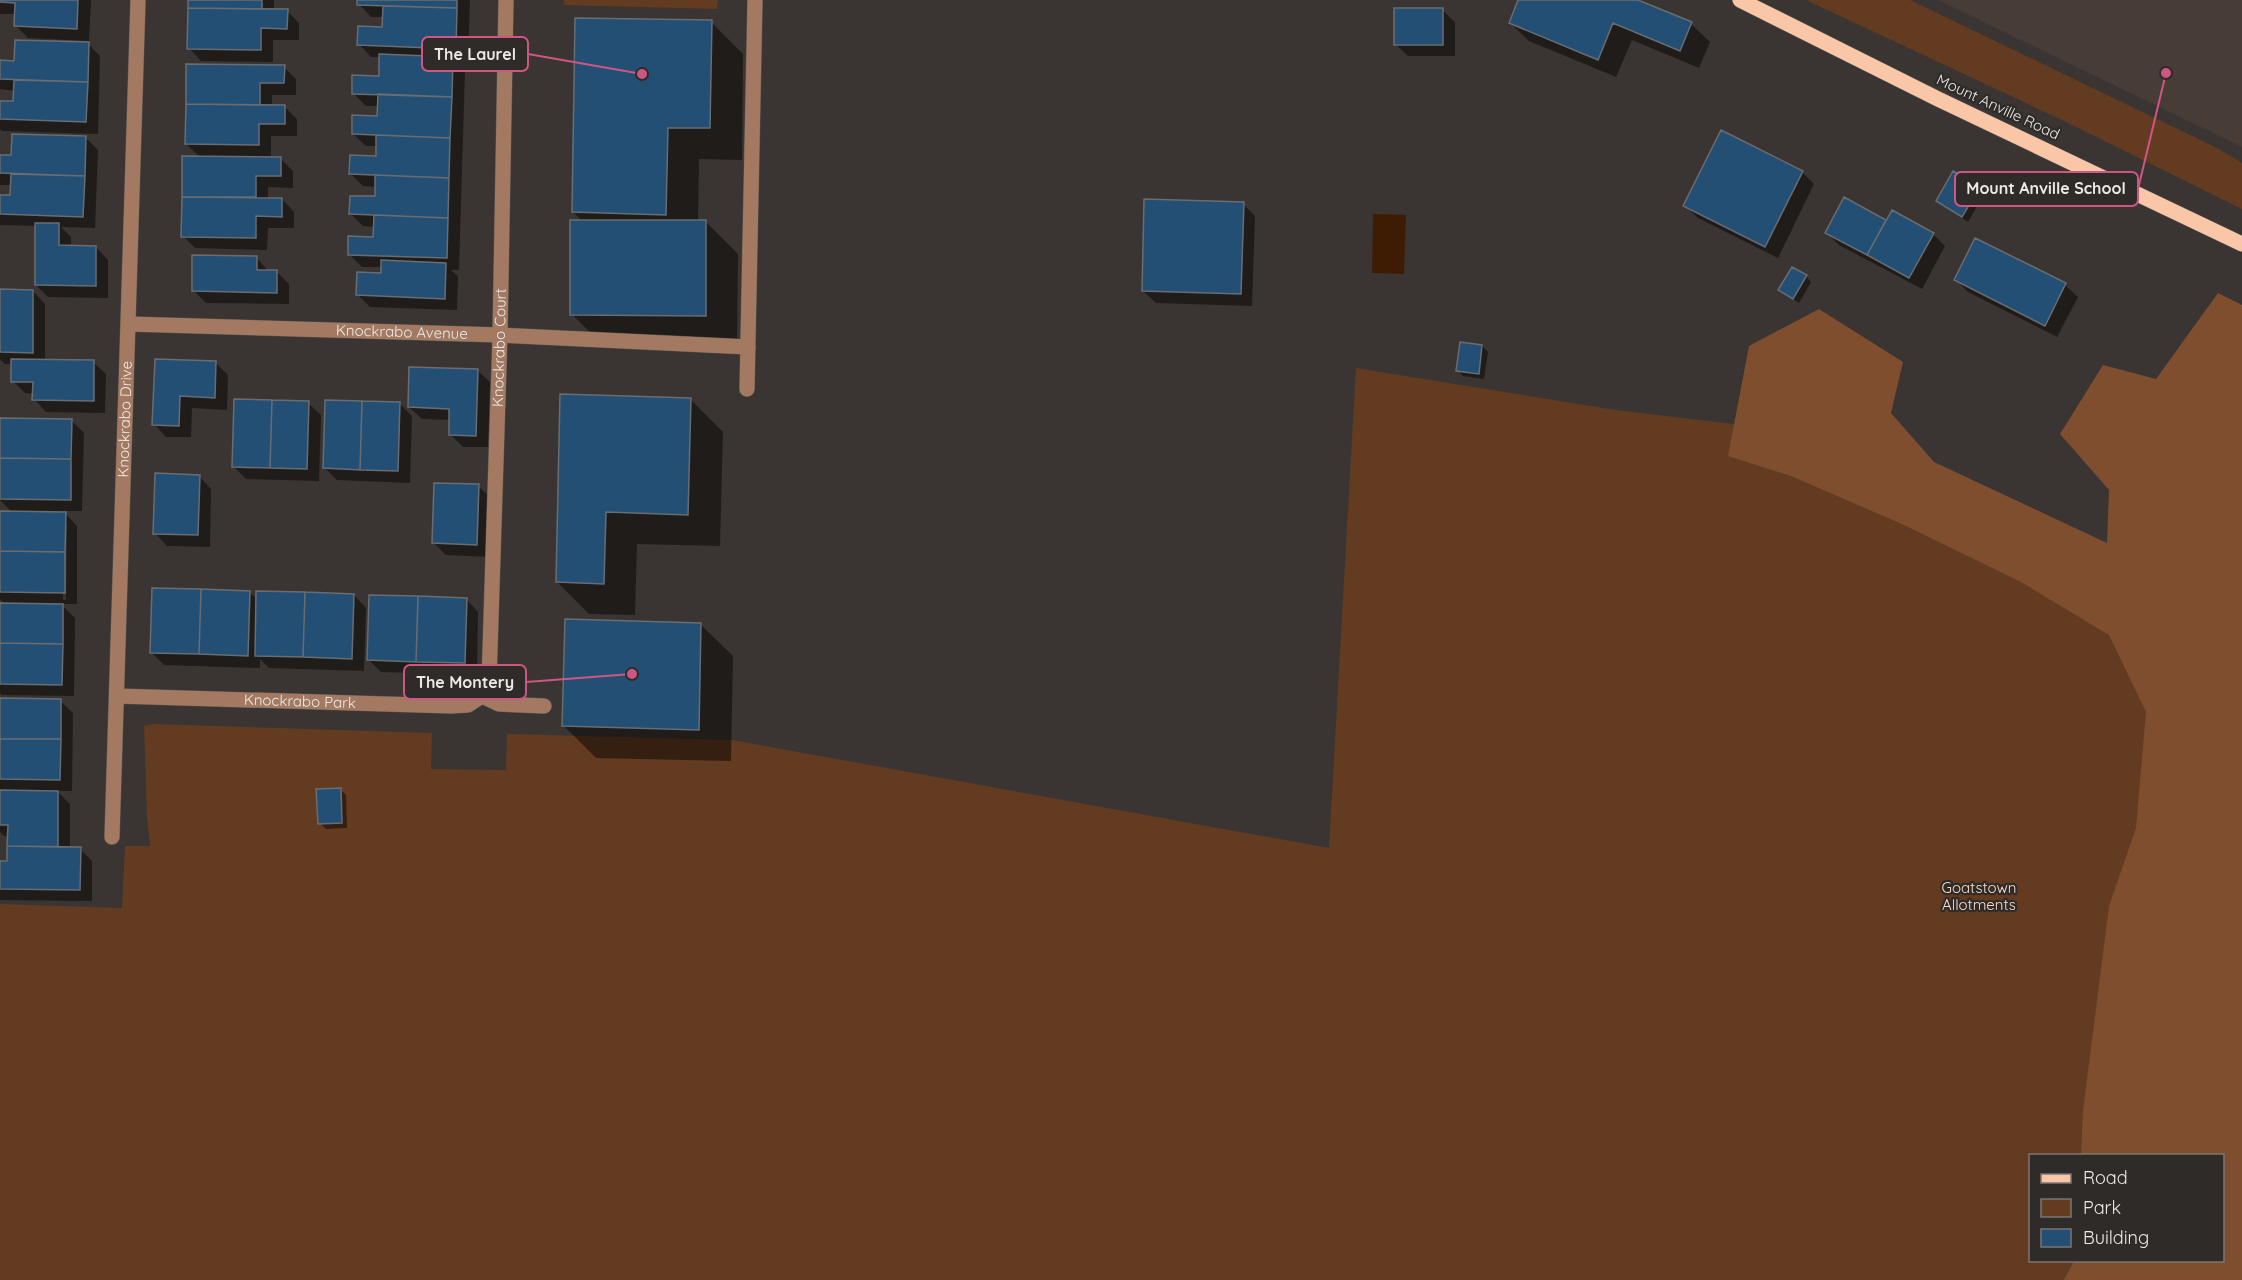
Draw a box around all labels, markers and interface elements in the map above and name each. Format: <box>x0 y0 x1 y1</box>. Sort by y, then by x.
callout: The Laurel <box>422 37 528 71</box>
text: The Laurel <box>434 44 516 64</box>
street label: Mount Anville Road <box>1934 70 2063 143</box>
callout: Mount Anville School <box>1955 172 2138 206</box>
text: Mount Anville School <box>1966 178 2126 198</box>
street label: Knockrabo Court <box>488 288 510 407</box>
street label: Knockrabo Avenue <box>336 320 468 343</box>
street label: Knockrabo Drive <box>113 361 136 478</box>
callout: The Montery <box>404 665 526 699</box>
text: The Montery <box>416 672 514 692</box>
street label: Knockrabo Park <box>244 690 356 712</box>
park label: Goatstown Allotments <box>1941 878 2017 914</box>
legend <box>2029 1154 2224 1262</box>
text: Road <box>2083 1166 2128 1189</box>
text: Park <box>2083 1196 2121 1219</box>
text: Building <box>2083 1226 2149 1249</box>

